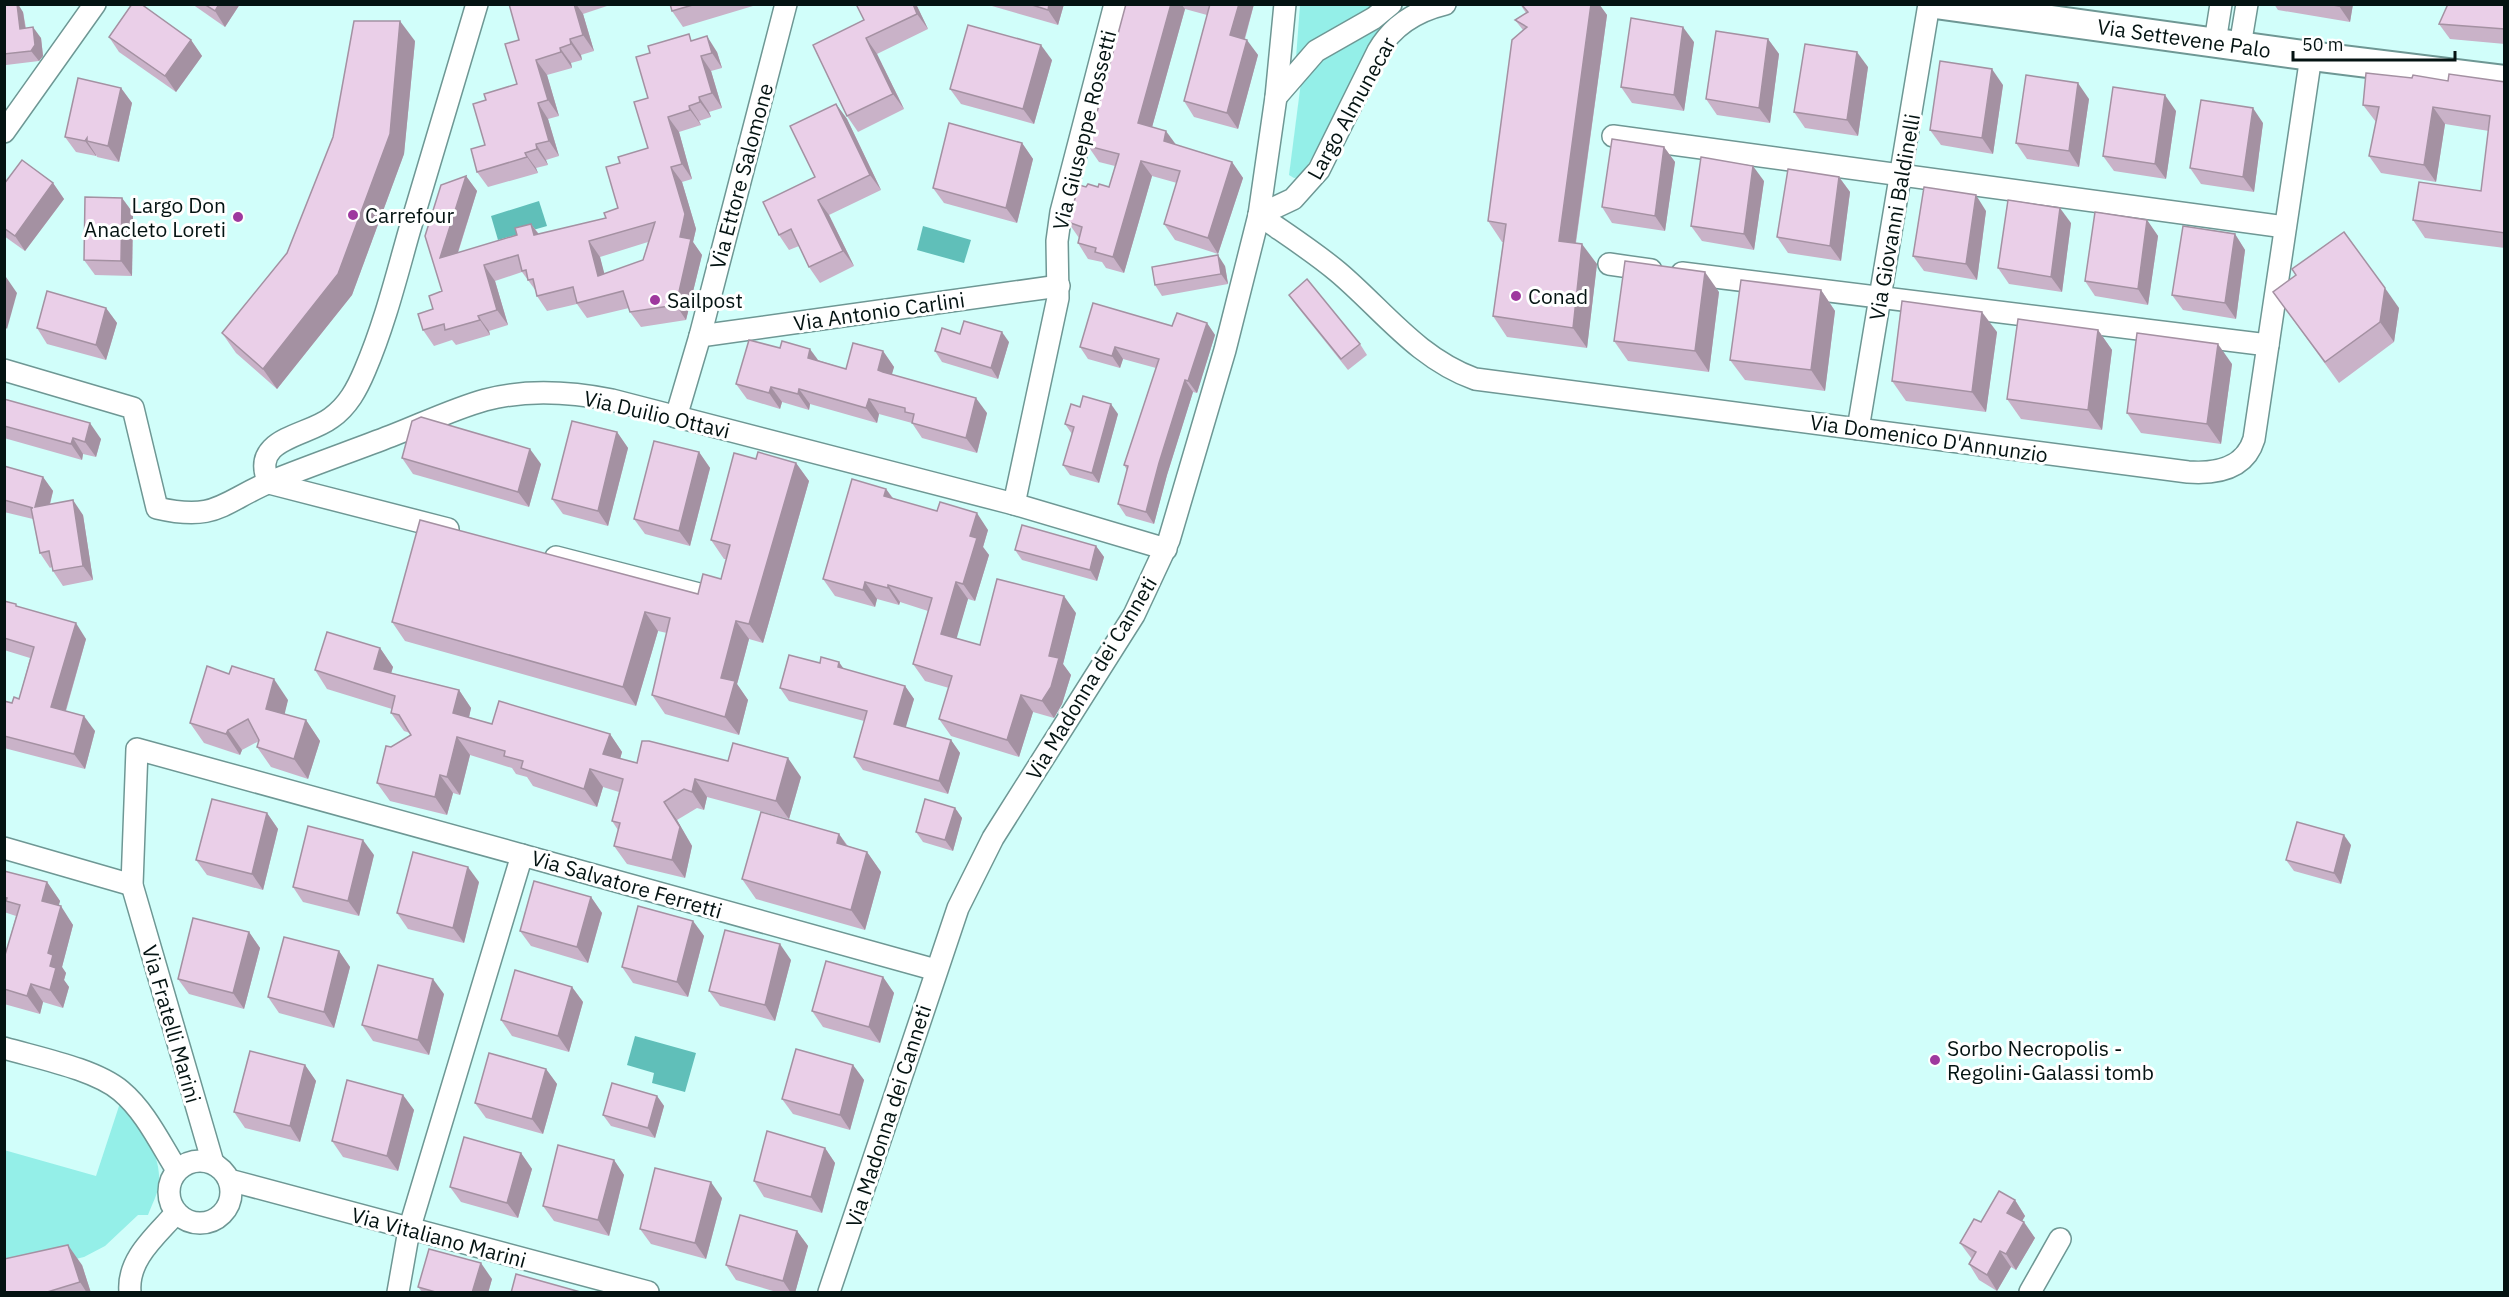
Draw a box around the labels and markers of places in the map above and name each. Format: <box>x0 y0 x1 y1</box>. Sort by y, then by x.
place label: Largo Don Anacleto Loreti <box>84 191 226 243</box>
place label: Carrefour <box>365 201 455 229</box>
marker: Carrefour <box>346 208 360 222</box>
marker: Largo Don Anacleto Loreti <box>231 210 245 224</box>
place label: Conad <box>1528 282 1588 310</box>
place label: Sailpost <box>667 286 743 314</box>
marker: Conad <box>1509 289 1523 303</box>
marker: Sailpost <box>648 293 662 307</box>
place label: Sorbo Necropolis - Regolini-Galassi tomb <box>1947 1034 2154 1086</box>
marker: Sorbo Necropolis - Regolini-Galassi tomb <box>1928 1053 1942 1067</box>

